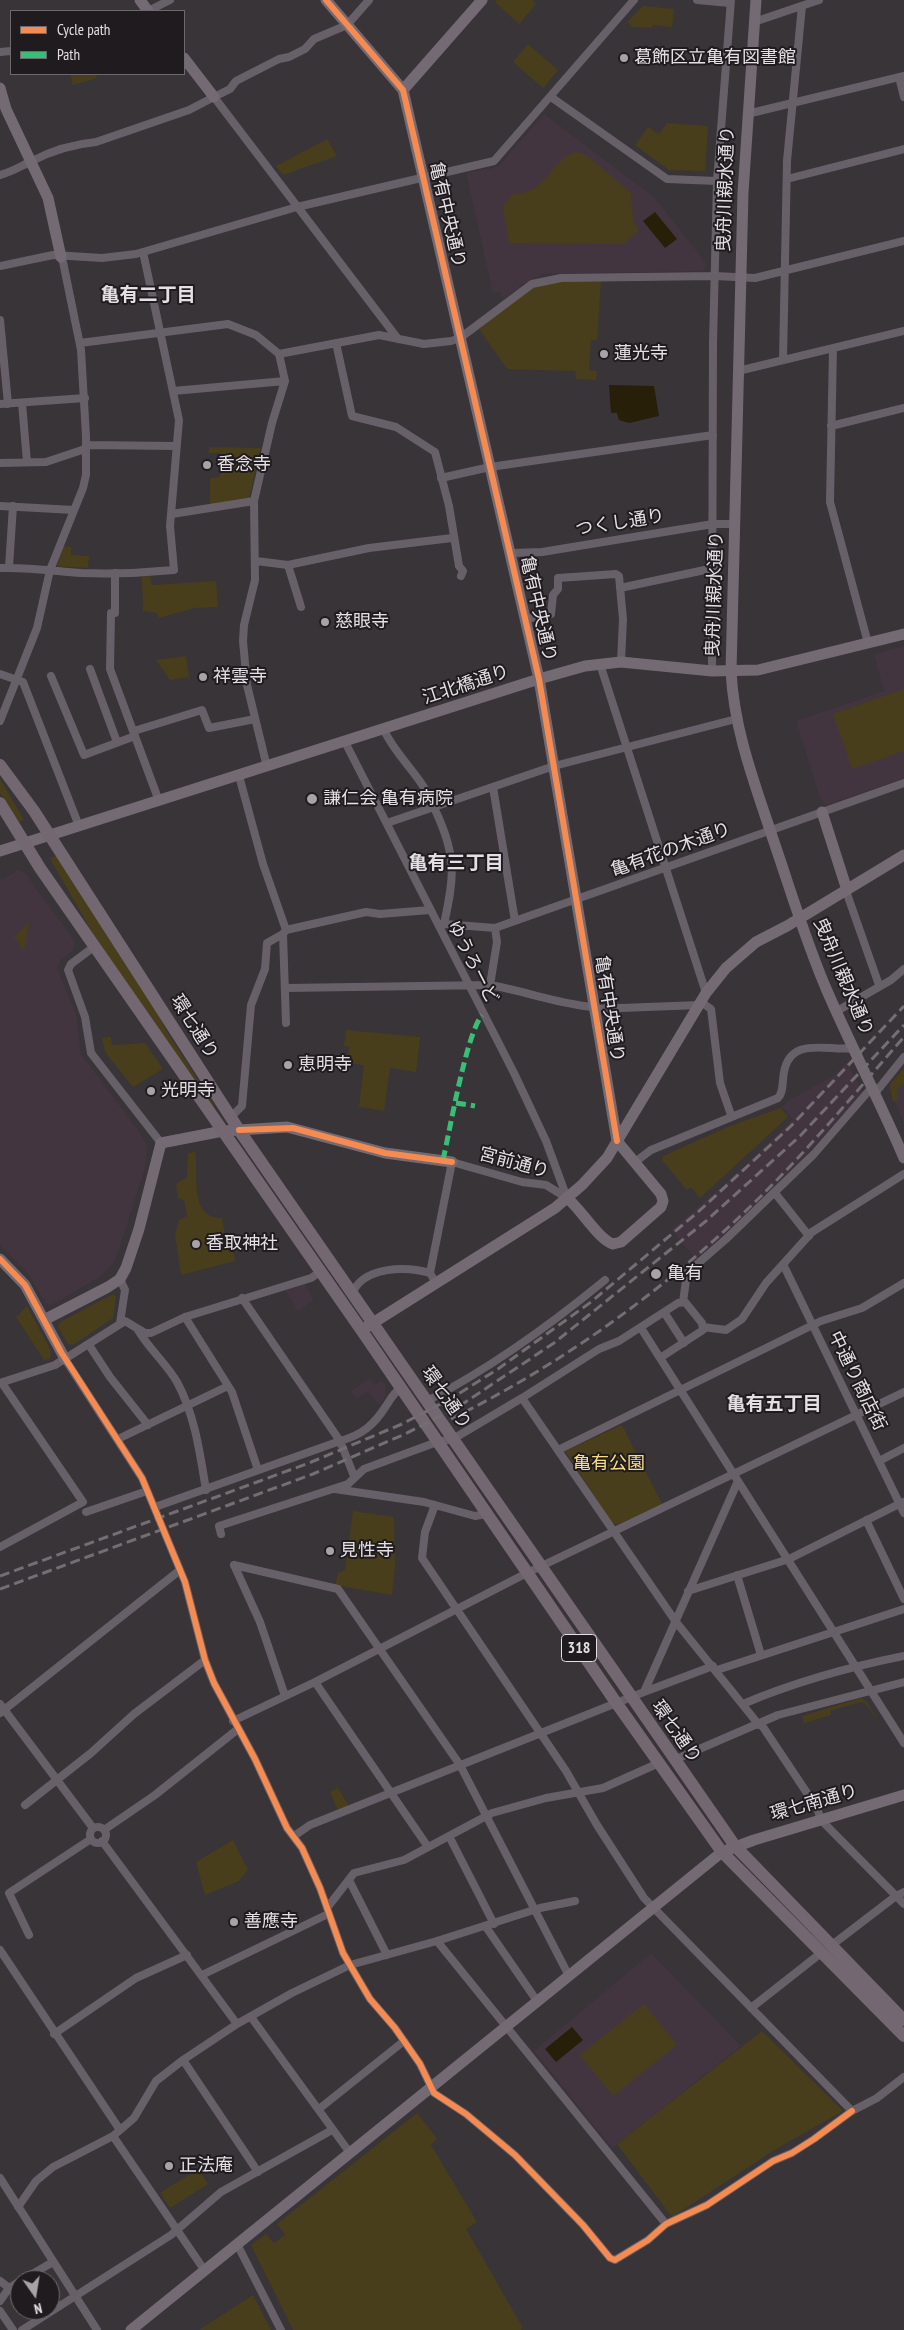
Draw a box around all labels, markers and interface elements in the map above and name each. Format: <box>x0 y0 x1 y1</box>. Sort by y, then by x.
legend <box>10 10 185 75</box>
text: Cycle path <box>57 20 110 39</box>
text: Path <box>57 45 80 64</box>
place label: 葛飾区立亀有図書館 <box>634 47 796 69</box>
marker: 葛飾区立亀有図書館 <box>618 52 630 64</box>
street label: 曳舟川親水通り <box>713 126 739 252</box>
street label: 亀有中央通り <box>424 160 470 270</box>
district label: 亀有二丁目 <box>101 285 195 307</box>
place label: 蓮光寺 <box>614 343 668 365</box>
marker: 蓮光寺 <box>598 348 610 360</box>
place label: 香念寺 <box>217 454 271 476</box>
marker: 香念寺 <box>201 459 213 471</box>
street label: つくし通り <box>574 505 666 541</box>
street label: 曳舟川親水通り <box>702 531 728 657</box>
street label: 亀有中央通り <box>515 554 561 664</box>
place label: 慈眼寺 <box>335 611 389 633</box>
marker: 慈眼寺 <box>319 616 331 628</box>
street label: 江北橋通り <box>420 661 512 709</box>
place label: 祥雲寺 <box>213 666 267 688</box>
marker: 祥雲寺 <box>197 671 209 683</box>
place label: 謙仁会 亀有病院 <box>323 788 453 810</box>
marker: 謙仁会 亀有病院 <box>305 792 319 806</box>
street label: 亀有花の木通り <box>608 818 734 882</box>
district label: 亀有三丁目 <box>409 853 503 875</box>
street label: 曳舟川親水通り <box>808 915 878 1039</box>
street label: ゆうろーど <box>442 917 502 1007</box>
street label: 亀有中央通り <box>590 954 628 1064</box>
street label: 環七通り <box>166 991 222 1063</box>
place label: 恵明寺 <box>298 1054 352 1076</box>
marker: 恵明寺 <box>282 1059 294 1071</box>
place label: 光明寺 <box>161 1080 215 1102</box>
marker: 光明寺 <box>145 1085 157 1097</box>
street label: 宮前通り <box>476 1143 552 1183</box>
place label: 香取神社 <box>206 1233 278 1255</box>
marker: 香取神社 <box>190 1238 202 1250</box>
place label: 亀有 <box>667 1263 703 1285</box>
marker: 亀有 <box>649 1267 663 1281</box>
street label: 中通り商店街 <box>824 1328 890 1434</box>
street label: 環七通り <box>417 1362 475 1434</box>
district label: 亀有五丁目 <box>727 1394 821 1416</box>
park label: 亀有公園 <box>573 1453 645 1475</box>
place label: 見性寺 <box>340 1540 394 1562</box>
marker: 見性寺 <box>324 1545 336 1557</box>
road number: 318 <box>562 1635 596 1662</box>
street label: 環七通り <box>647 1696 705 1768</box>
street label: 環七南通り <box>768 1780 860 1826</box>
place label: 善應寺 <box>244 1911 298 1933</box>
marker: 善應寺 <box>228 1916 240 1928</box>
place label: 正法庵 <box>179 2155 233 2177</box>
marker: 正法庵 <box>163 2160 175 2172</box>
north arrow <box>10 2270 60 2320</box>
text: N <box>32 2299 44 2318</box>

